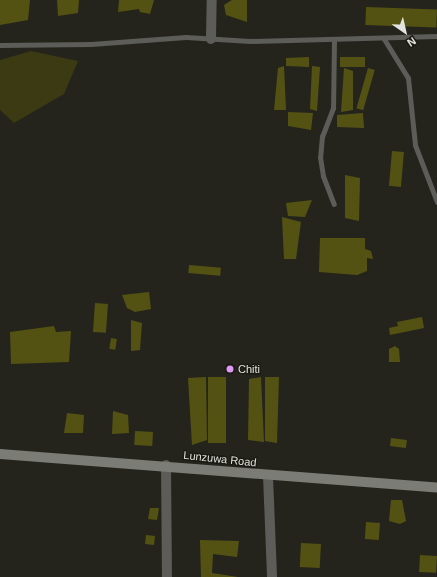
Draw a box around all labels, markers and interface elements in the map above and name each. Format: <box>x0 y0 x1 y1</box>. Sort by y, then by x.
north arrow <box>385 12 425 52</box>
text: N <box>405 35 418 49</box>
place label: Chiti <box>238 362 260 376</box>
marker: Chiti <box>225 364 235 374</box>
street label: Lunzuwa Road <box>183 449 257 469</box>

